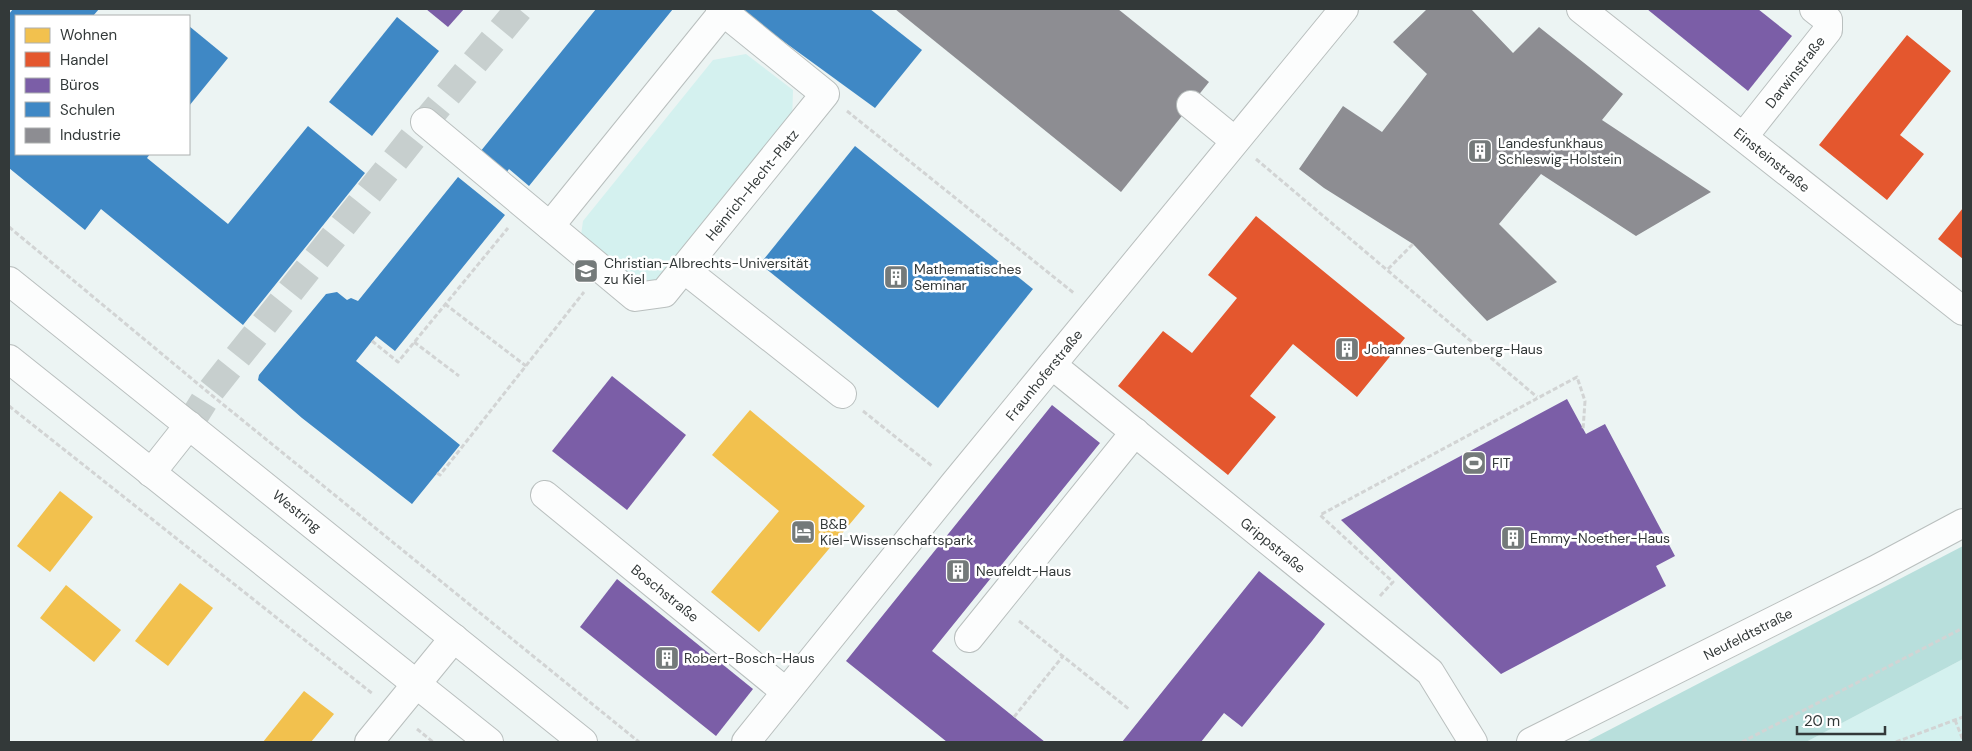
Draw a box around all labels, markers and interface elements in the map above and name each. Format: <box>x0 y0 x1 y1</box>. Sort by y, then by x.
legend <box>15 15 190 155</box>
text: Wohnen <box>60 25 117 45</box>
street label: Darwinstraße <box>1761 32 1829 112</box>
text: Handel <box>60 50 108 70</box>
text: Büros <box>60 75 99 95</box>
text: Schulen <box>60 100 115 120</box>
street label: Einsteinstraße <box>1730 124 1814 196</box>
text: Industrie <box>60 125 121 145</box>
street label: Heinrich-Hecht-Platz <box>702 126 802 244</box>
place label: Landesfunkhaus Schleswig-Holstein <box>1498 134 1622 168</box>
building icon: Landesfunkhaus Schleswig-Holstein <box>1467 138 1493 164</box>
place label: Christian-Albrechts-Universität zu Kiel <box>604 254 809 288</box>
school or university icon: Christian-Albrechts-Universität zu Kiel <box>573 258 599 284</box>
place label: Mathematisches Seminar <box>914 260 1022 294</box>
building icon: Mathematisches Seminar <box>883 264 909 290</box>
street label: Fraunhoferstraße <box>1002 326 1086 424</box>
building icon: Johannes-Gutenberg-Haus <box>1334 336 1360 362</box>
place label: Johannes-Gutenberg-Haus <box>1364 340 1543 358</box>
sports icon: FIT <box>1461 450 1487 476</box>
place label: FIT <box>1492 454 1511 472</box>
street label: Westring <box>269 486 325 536</box>
street label: Grippstraße <box>1237 513 1309 577</box>
place label: B&B Kiel-Wissenschaftspark <box>820 515 973 549</box>
hotel icon: B&B Kiel-Wissenschaftspark <box>790 519 816 545</box>
building icon: Emmy-Noether-Haus <box>1500 525 1526 551</box>
place label: Emmy-Noether-Haus <box>1530 529 1670 547</box>
building icon: Neufeldt-Haus <box>945 558 971 584</box>
street label: Boschstraße <box>628 560 703 626</box>
place label: Neufeldt-Haus <box>976 562 1071 580</box>
street label: Neufeldtstraße <box>1700 604 1796 664</box>
building icon: Robert-Bosch-Haus <box>654 645 680 671</box>
place label: Robert-Bosch-Haus <box>684 649 815 667</box>
scale bar <box>1797 704 1884 736</box>
text: 20 m <box>1804 711 1840 731</box>

